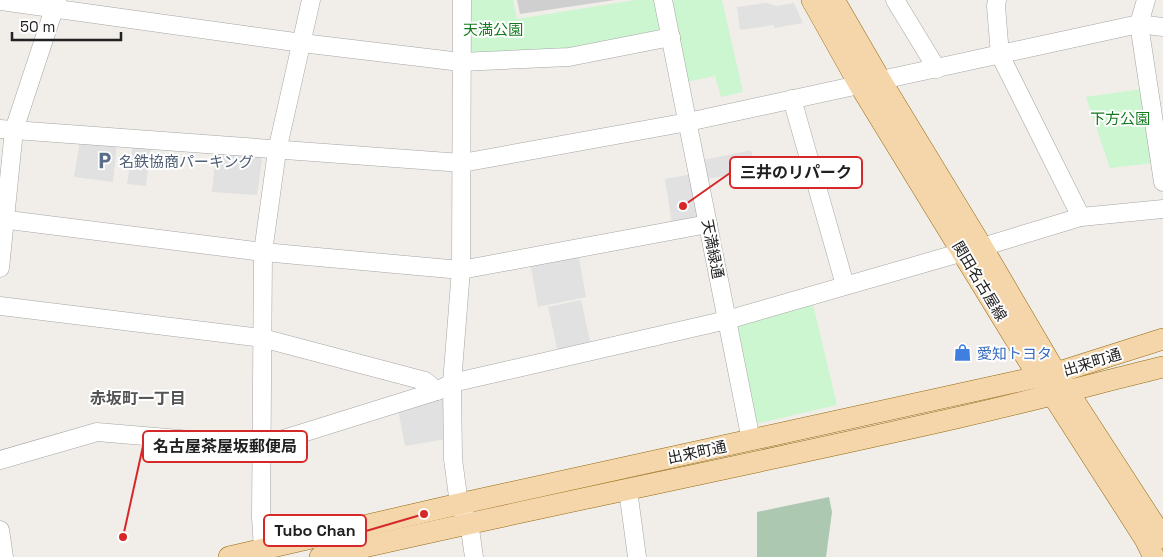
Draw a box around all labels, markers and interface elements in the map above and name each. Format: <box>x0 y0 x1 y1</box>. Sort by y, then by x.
scale bar <box>12 10 121 42</box>
text: 50 m <box>20 17 55 36</box>
park label: 天満公園 <box>463 20 523 39</box>
park label: 下方公園 <box>1090 109 1150 128</box>
parking icon: 名鉄協商パーキング <box>95 151 115 171</box>
place label: 名鉄協商パーキング <box>119 152 254 171</box>
callout: 三井のリパーク <box>730 157 862 188</box>
text: 三井のリパーク <box>740 162 852 183</box>
street label: 天満緑通 <box>698 218 728 280</box>
street label: 関田名古屋線 <box>949 238 1011 324</box>
shop icon: 愛知トヨタ <box>953 343 973 363</box>
place label: 愛知トヨタ <box>977 344 1052 363</box>
street label: 出来町通 <box>1061 344 1123 380</box>
district label: 赤坂町一丁目 <box>90 388 186 409</box>
callout: 名古屋茶屋坂郵便局 <box>143 431 307 462</box>
text: 名古屋茶屋坂郵便局 <box>153 436 297 457</box>
street label: 出来町通 <box>666 436 728 468</box>
callout: Tubo Chan <box>264 515 366 546</box>
text: Tubo Chan <box>274 520 356 541</box>

